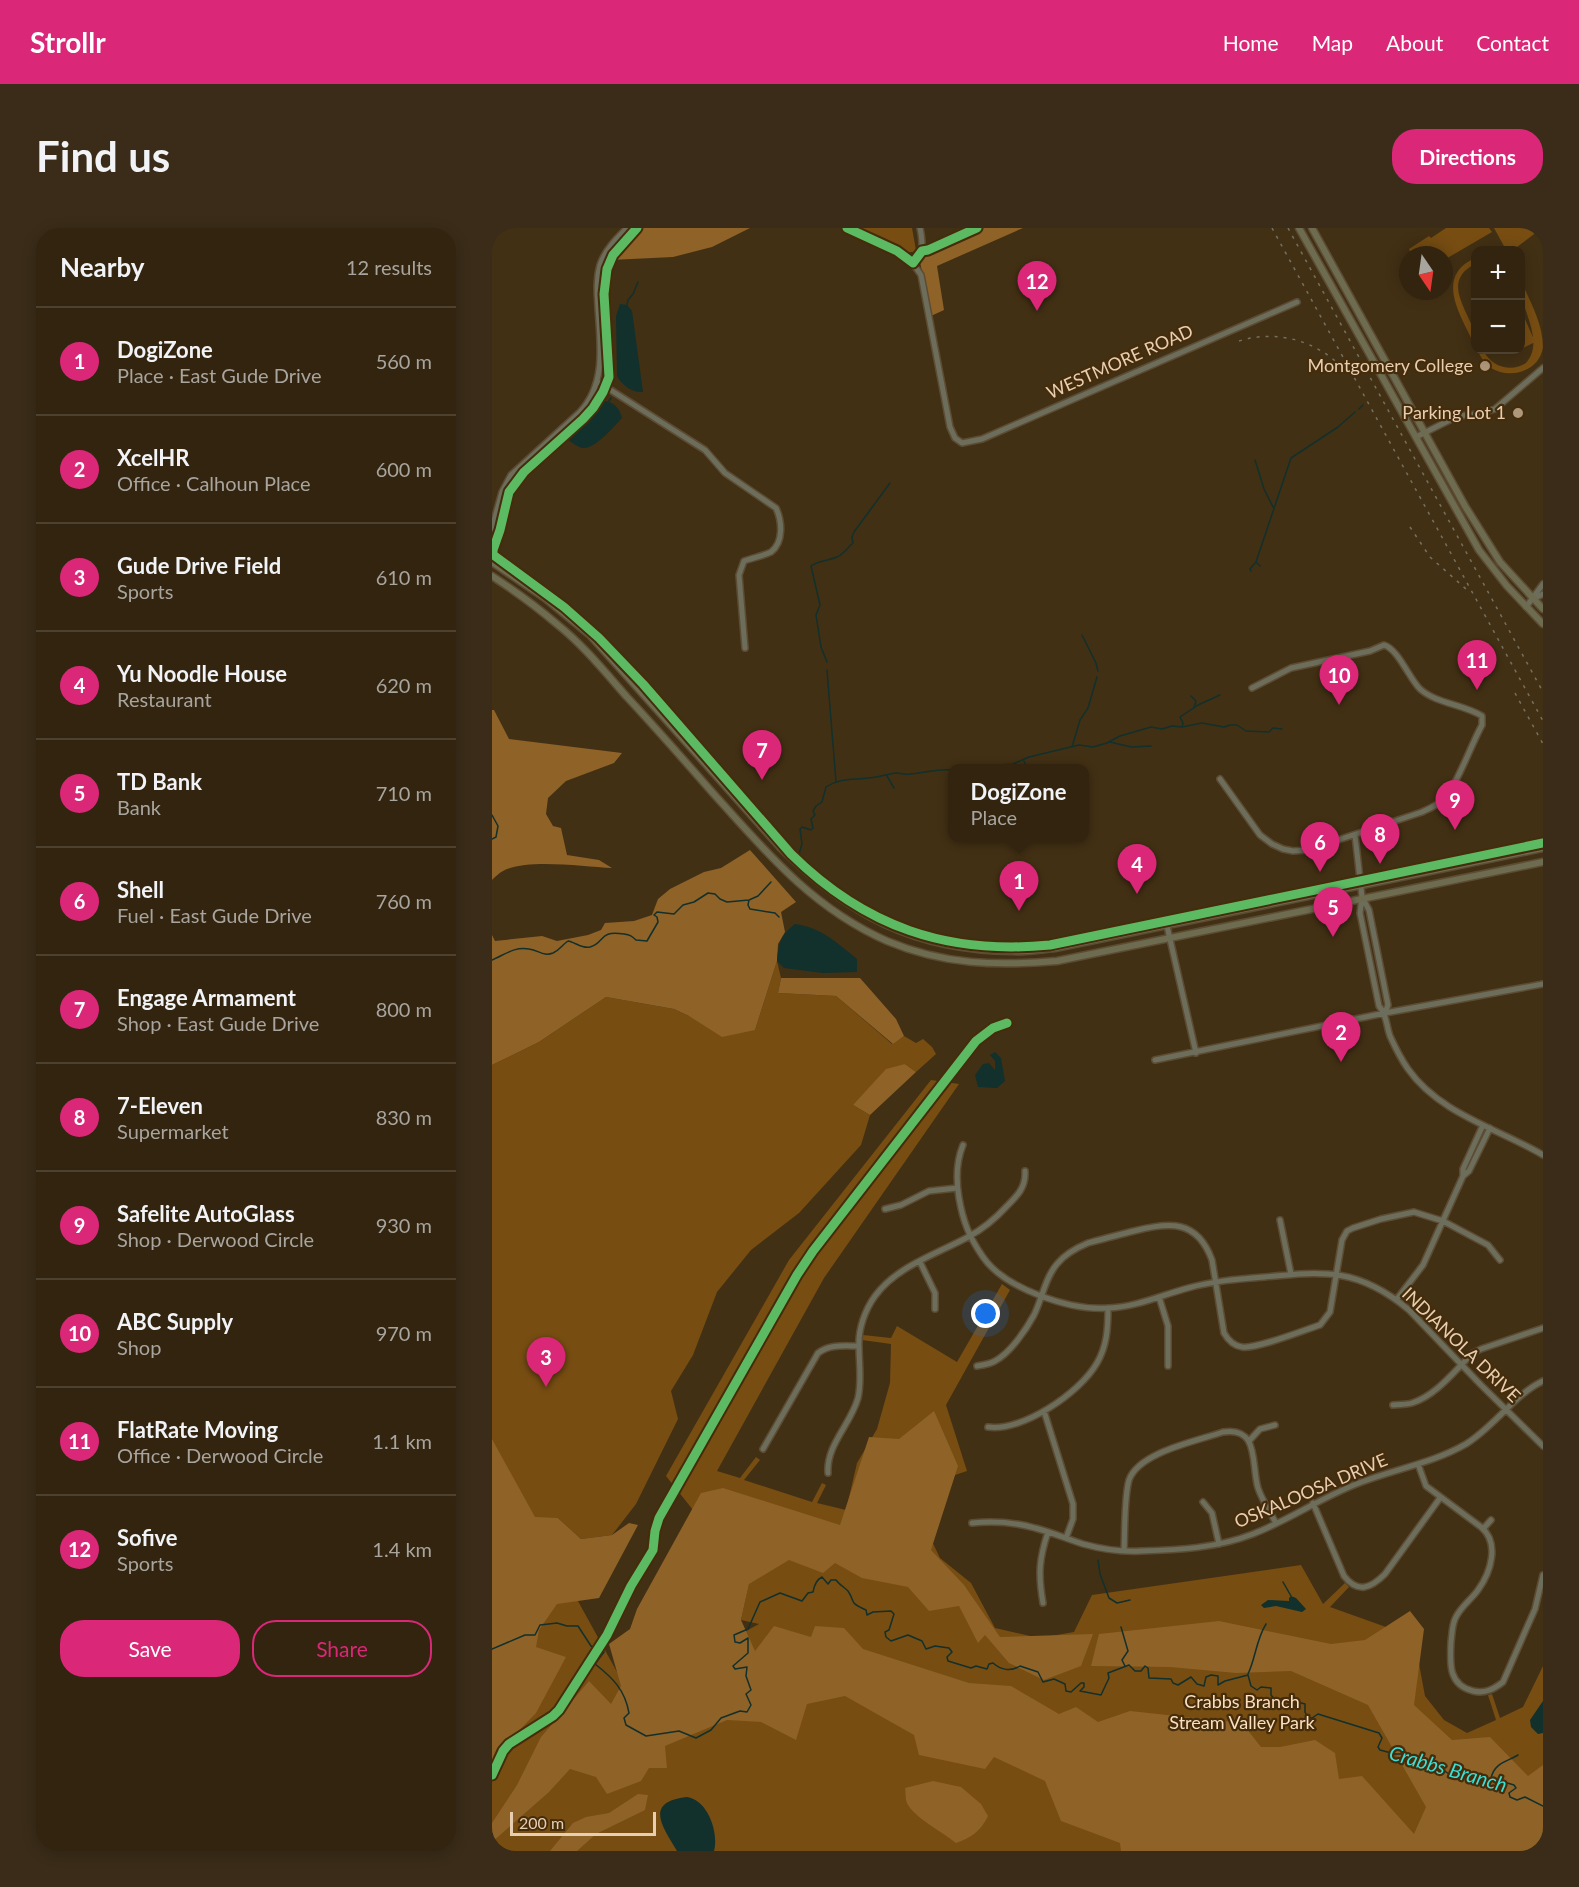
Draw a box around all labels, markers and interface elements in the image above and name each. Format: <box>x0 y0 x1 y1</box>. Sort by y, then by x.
text: Strollr <box>30 25 106 59</box>
text: Home <box>1223 30 1279 55</box>
text: Map <box>1312 30 1353 55</box>
text: About <box>1386 30 1443 55</box>
text: Contact <box>1476 30 1549 55</box>
button: Directions <box>1392 129 1543 184</box>
text: Find us <box>36 131 170 181</box>
north arrow <box>1399 246 1453 300</box>
map controls <box>1471 246 1525 354</box>
button: + <box>1471 246 1525 300</box>
text: Nearby <box>60 251 145 283</box>
text: 12 results <box>346 255 432 279</box>
pin: 12 <box>1018 262 1056 311</box>
button: − <box>1471 300 1525 354</box>
street label: WESTMORE ROAD <box>1043 319 1196 403</box>
text: DogiZone <box>117 336 213 363</box>
text: 1 <box>74 349 85 373</box>
text: 560 m <box>376 349 432 373</box>
place label: Montgomery College <box>1307 354 1473 376</box>
marker: Montgomery College <box>1478 359 1492 373</box>
text: Place · East Gude Drive <box>117 363 321 387</box>
place label: Parking Lot 1 <box>1402 401 1506 423</box>
marker: Parking Lot 1 <box>1511 406 1525 420</box>
text: XcelHR <box>117 444 189 471</box>
text: 2 <box>74 457 85 481</box>
text: 600 m <box>376 457 432 481</box>
text: Office · Calhoun Place <box>117 471 311 495</box>
text: Gude Drive Field <box>117 552 281 579</box>
text: 3 <box>74 565 85 589</box>
text: 610 m <box>376 565 432 589</box>
text: Sports <box>117 579 173 603</box>
pin: 11 <box>1458 640 1496 690</box>
pin: 10 <box>1320 656 1358 705</box>
text: Yu Noodle House <box>117 660 287 687</box>
text: 4 <box>74 673 85 697</box>
text: 620 m <box>376 673 432 697</box>
text: Restaurant <box>117 687 212 711</box>
pin: 7 <box>742 730 782 780</box>
popup <box>948 764 1089 842</box>
text: TD Bank <box>117 768 202 795</box>
text: DogiZone <box>971 778 1066 805</box>
pin: 9 <box>1436 780 1474 830</box>
text: 5 <box>74 781 85 805</box>
text: 710 m <box>376 781 432 805</box>
text: Bank <box>117 795 161 819</box>
text: Place <box>971 805 1017 829</box>
pin: 8 <box>1360 814 1400 864</box>
pin: 6 <box>1300 822 1340 872</box>
pin: 4 <box>1118 844 1156 894</box>
pin: 1 <box>1000 862 1038 911</box>
text: Shell <box>117 876 164 903</box>
pin: 5 <box>1314 888 1352 937</box>
text: 6 <box>74 889 85 913</box>
text: 760 m <box>376 889 432 913</box>
text: Fuel · East Gude Drive <box>117 903 312 927</box>
text: Engage Armament <box>117 984 296 1011</box>
text: 7 <box>74 997 85 1021</box>
text: 800 m <box>376 997 432 1021</box>
text: Shop · East Gude Drive <box>117 1011 319 1035</box>
pin: 2 <box>1322 1012 1360 1062</box>
text: 7-Eleven <box>117 1092 203 1119</box>
text: 8 <box>74 1105 85 1129</box>
text: 830 m <box>376 1105 432 1129</box>
text: Supermarket <box>117 1119 229 1143</box>
text: Safelite AutoGlass <box>117 1200 295 1227</box>
text: 9 <box>74 1213 85 1237</box>
text: 930 m <box>376 1213 432 1237</box>
text: Shop · Derwood Circle <box>117 1227 314 1251</box>
street label: INDIANOLA DRIVE <box>1398 1282 1525 1406</box>
your location <box>971 1299 1000 1328</box>
text: ABC Supply <box>117 1308 233 1335</box>
text: 10 <box>68 1321 91 1345</box>
text: 970 m <box>376 1321 432 1345</box>
text: Shop <box>117 1335 161 1359</box>
pin: 3 <box>526 1338 566 1387</box>
text: FlatRate Moving <box>117 1416 278 1443</box>
text: 11 <box>68 1429 91 1453</box>
text: 1.1 km <box>372 1429 432 1453</box>
text: Office · Derwood Circle <box>117 1443 323 1467</box>
street label: OSKALOOSA DRIVE <box>1231 1448 1390 1532</box>
text: Sofive <box>117 1524 178 1551</box>
text: 12 <box>68 1537 91 1561</box>
text: 1.4 km <box>372 1537 432 1561</box>
text: Sports <box>117 1551 173 1575</box>
button: Save <box>60 1620 240 1677</box>
button: Share <box>252 1620 432 1677</box>
park label: Crabbs Branch Stream Valley Park <box>1169 1690 1316 1733</box>
water label: Crabbs Branch <box>1387 1740 1510 1796</box>
scale bar <box>510 1809 656 1836</box>
text: 200 m <box>519 1813 564 1832</box>

